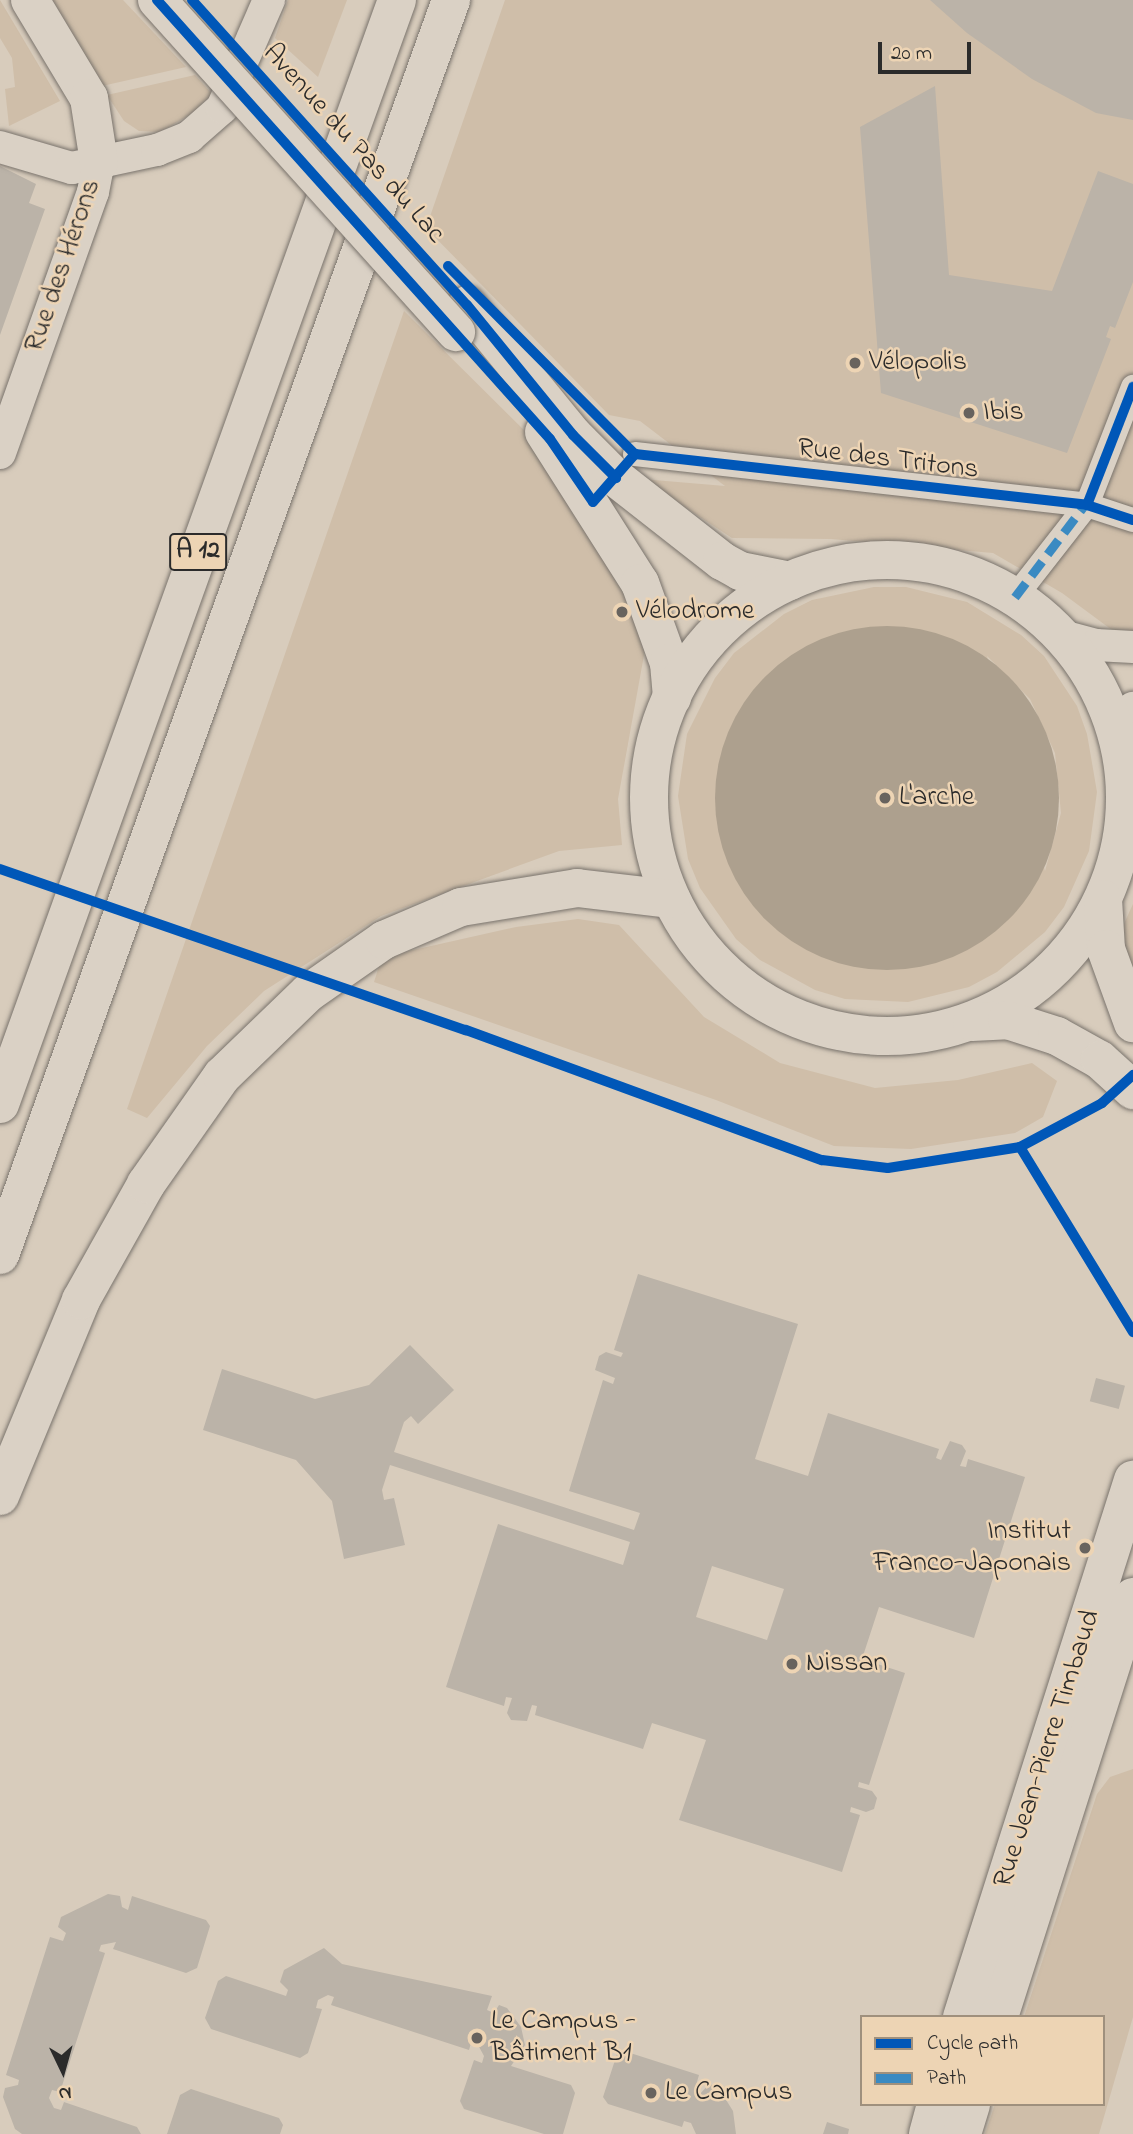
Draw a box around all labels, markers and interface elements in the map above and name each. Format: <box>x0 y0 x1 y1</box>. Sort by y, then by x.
scale bar <box>881 28 974 72</box>
street label: Avenue du Pas du Lac <box>255 37 451 251</box>
text: 20 m <box>891 39 932 69</box>
street label: Rue des Hérons <box>19 175 109 357</box>
place label: Vélopolis <box>869 346 967 380</box>
marker: Vélopolis <box>847 355 863 371</box>
place label: Ibis <box>983 396 1024 430</box>
marker: Ibis <box>961 405 977 421</box>
street label: Rue des Tritons <box>795 432 981 488</box>
road number: A 12 <box>168 530 228 574</box>
place label: Vélodrome <box>636 595 754 629</box>
marker: Vélodrome <box>614 604 630 620</box>
place label: L'arche <box>899 781 974 815</box>
marker: L'arche <box>877 790 893 806</box>
place label: Institut Franco-Japonais <box>873 1515 1071 1581</box>
marker: Institut Franco-Japonais <box>1077 1540 1093 1556</box>
street label: Rue Jean-Pierre Timbaud <box>987 1606 1109 1892</box>
place label: Nissan <box>806 1647 887 1681</box>
marker: Nissan <box>784 1656 800 1672</box>
place label: Le Campus - Bâtiment B1 <box>491 2005 636 2071</box>
legend <box>860 2015 1105 2106</box>
text: Cycle path <box>927 2029 1018 2059</box>
marker: Le Campus - Bâtiment B1 <box>469 2030 485 2046</box>
north arrow <box>28 2036 98 2106</box>
text: Path <box>927 2064 966 2094</box>
place label: Le Campus <box>665 2076 793 2110</box>
text: N <box>57 2078 72 2106</box>
marker: Le Campus <box>643 2085 659 2101</box>

